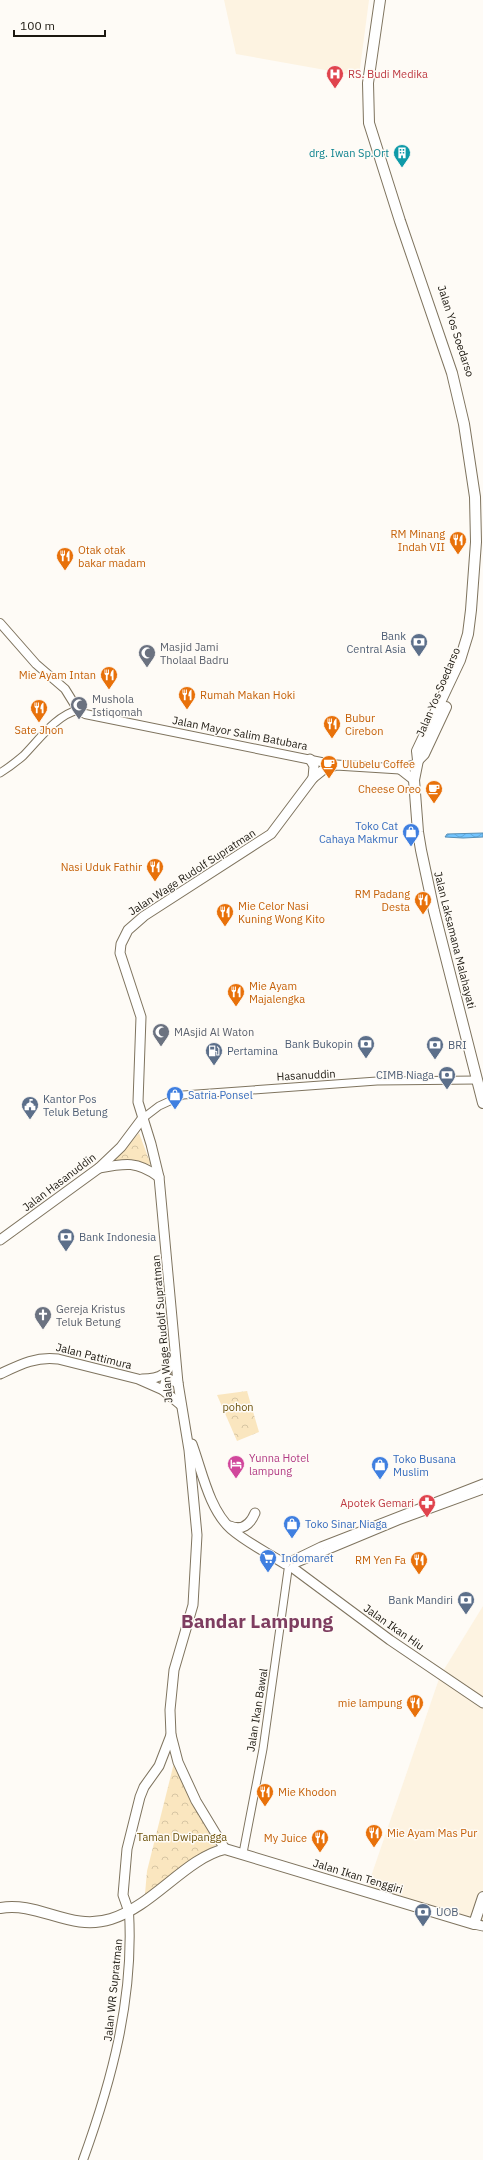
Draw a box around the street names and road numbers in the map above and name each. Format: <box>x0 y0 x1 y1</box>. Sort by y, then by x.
street label: Jalan Yos Soedarso <box>435 283 477 379</box>
street label: Jalan Yos Soedarso <box>413 645 463 739</box>
street label: Jalan Mayor Salim Batubara <box>171 713 309 753</box>
street label: Jalan Wage Rudolf Supratman <box>126 826 258 918</box>
street label: Jalan Laksamana Malahayati <box>431 870 479 1010</box>
street label: Hasanuddin <box>276 1066 336 1084</box>
street label: Jalan Hasanuddin <box>20 1150 98 1214</box>
street label: Jalan Wage Rudolf Supratman <box>149 1254 175 1404</box>
street label: Jalan Pattimura <box>55 1340 134 1372</box>
street label: Jalan Ikan Hiu <box>361 1601 427 1653</box>
street label: Jalan Ikan Bawal <box>243 1667 271 1753</box>
street label: Jalan Ikan Tenggiri <box>311 1856 405 1896</box>
street label: Jalan WR Supratman <box>101 1938 125 2042</box>

